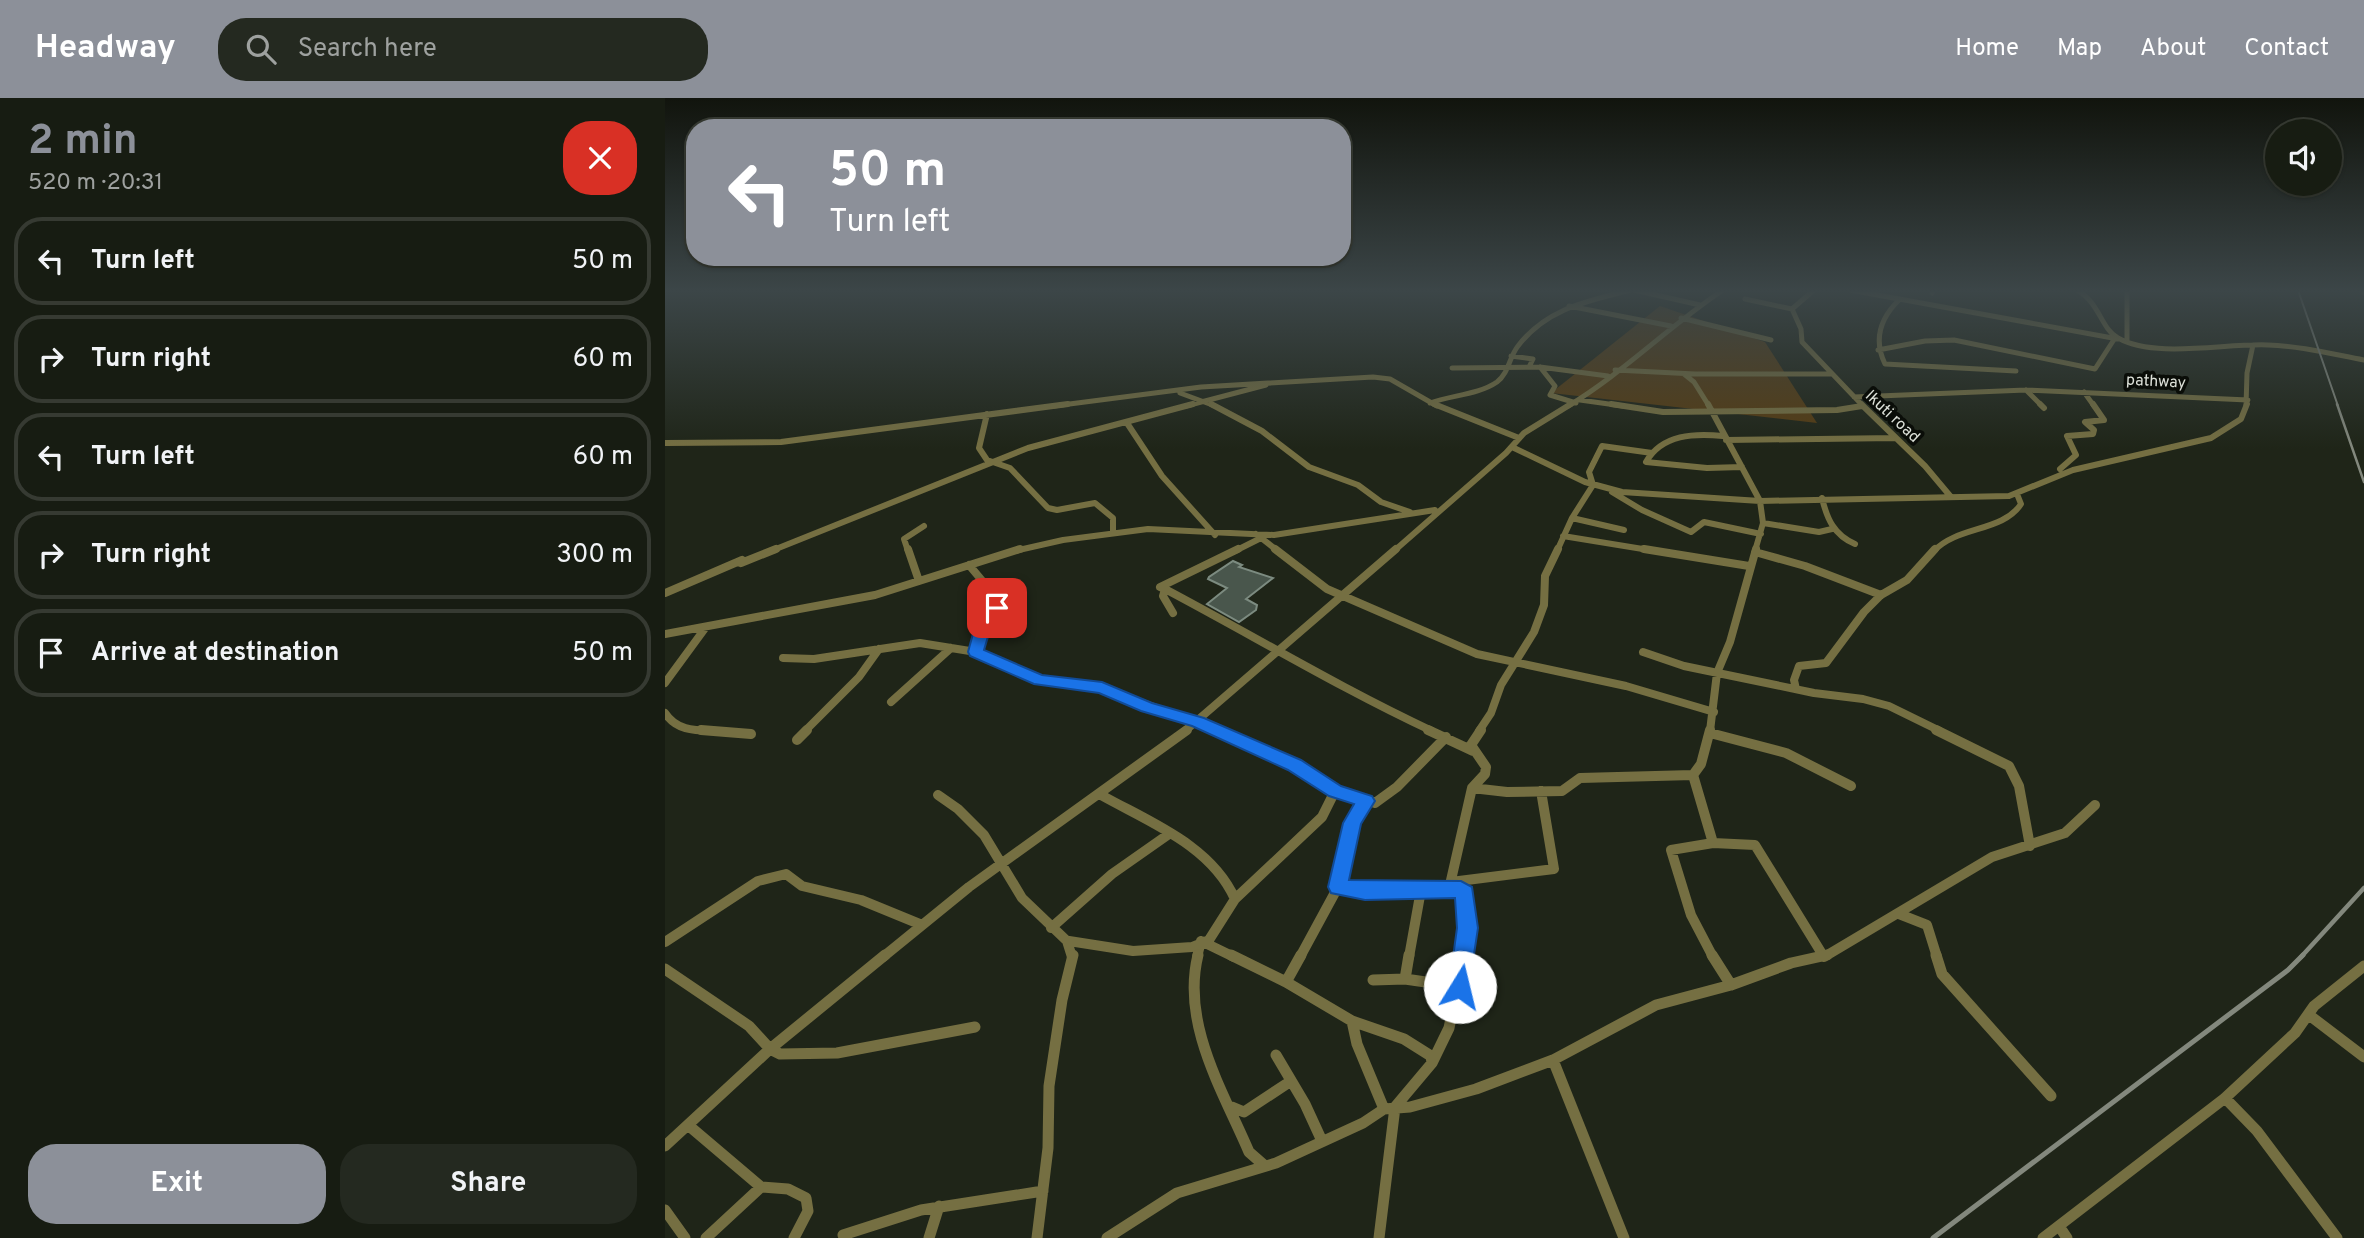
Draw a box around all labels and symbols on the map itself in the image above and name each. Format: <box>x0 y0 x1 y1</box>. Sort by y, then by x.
street label: pathway <box>2125 370 2187 394</box>
street label: Ikuti road <box>1860 387 1924 447</box>
pin <box>967 578 1027 638</box>
position arrow <box>1423 950 1497 1024</box>

